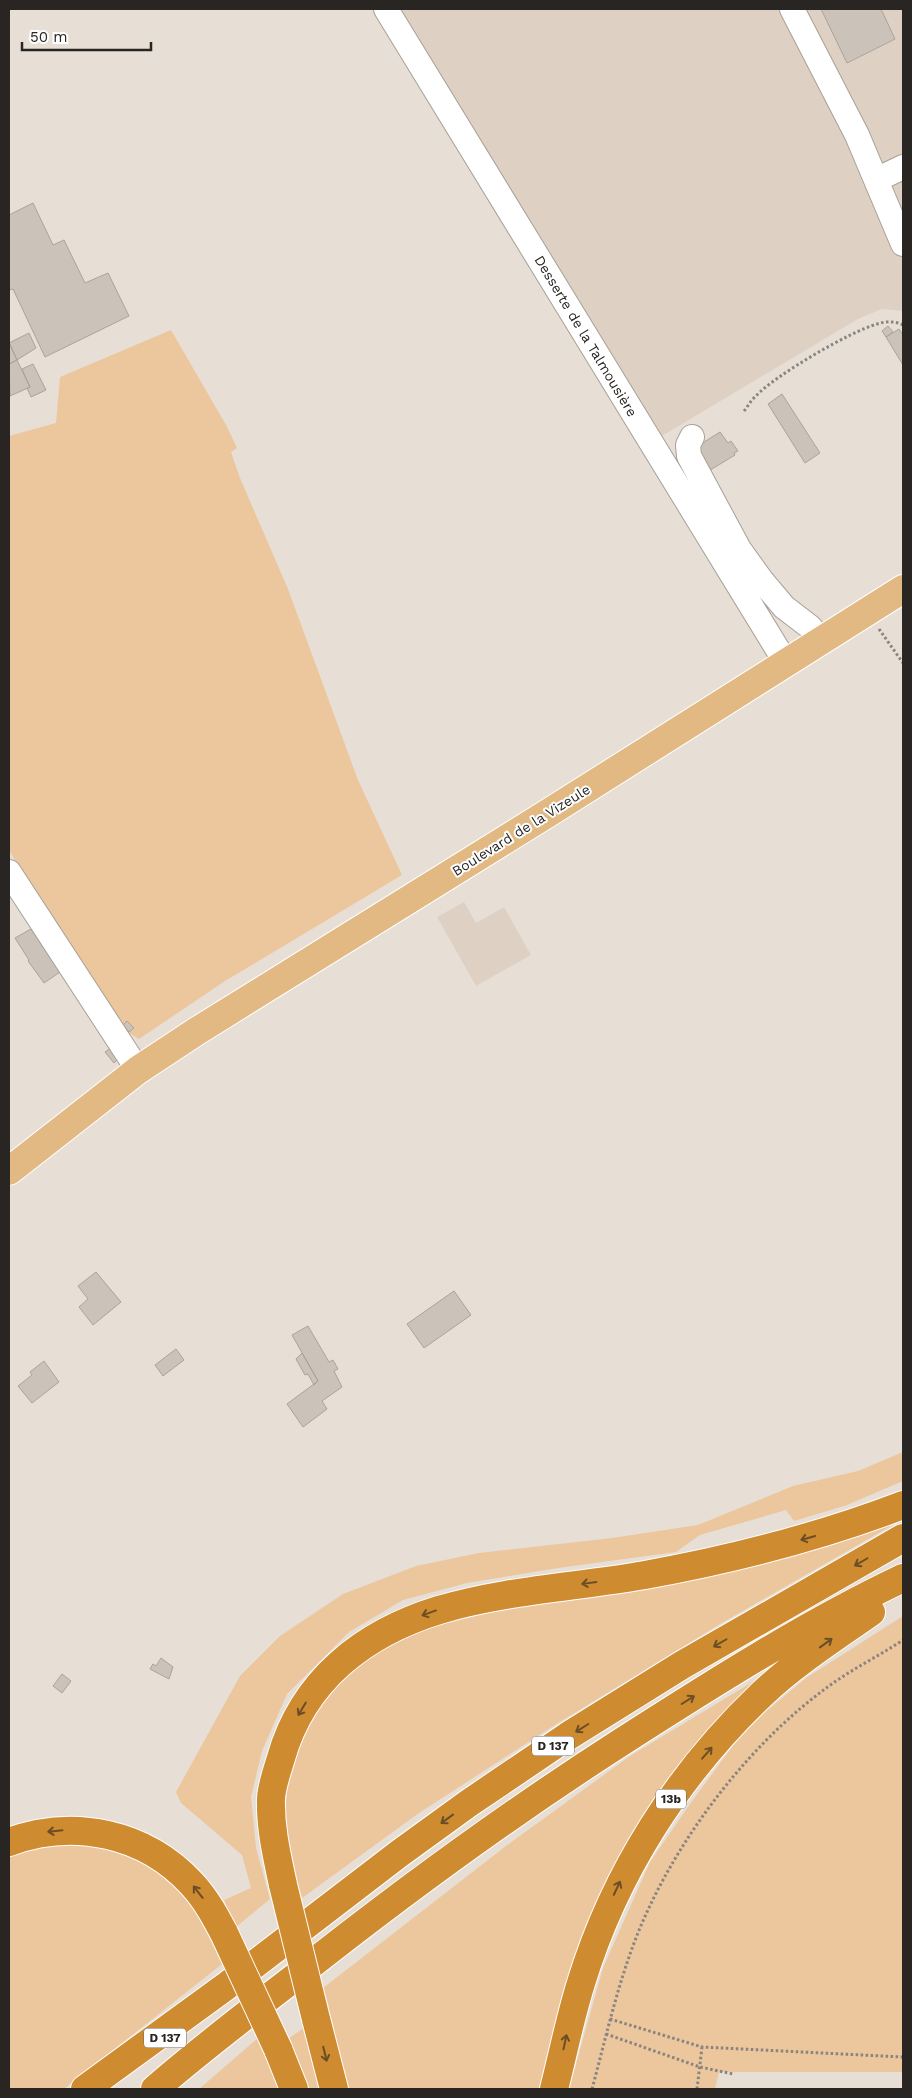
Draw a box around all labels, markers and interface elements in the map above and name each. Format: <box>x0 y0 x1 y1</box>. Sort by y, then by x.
scale bar <box>22 20 151 52</box>
text: 50 m <box>30 28 67 46</box>
street label: Desserte de la Talmousière <box>531 252 641 420</box>
street label: Boulevard de la Vizeule <box>449 781 593 879</box>
one-way arrow <box>800 1534 816 1543</box>
one-way arrow <box>853 1557 868 1567</box>
one-way arrow <box>581 1578 597 1588</box>
one-way arrow <box>422 1609 438 1619</box>
one-way arrow <box>713 1638 727 1648</box>
one-way arrow <box>818 1638 832 1648</box>
one-way arrow <box>680 1695 694 1705</box>
one-way arrow <box>297 1701 307 1715</box>
one-way arrow <box>575 1723 589 1733</box>
road number: D 137 <box>532 1736 574 1755</box>
one-way arrow <box>701 1747 712 1760</box>
road number: 13b <box>656 1790 686 1808</box>
one-way arrow <box>440 1814 454 1824</box>
one-way arrow <box>47 1826 63 1836</box>
one-way arrow <box>613 1881 623 1896</box>
one-way arrow <box>193 1885 203 1899</box>
road number: D 137 <box>144 2029 186 2048</box>
one-way arrow <box>561 2034 570 2050</box>
one-way arrow <box>321 2046 330 2062</box>

